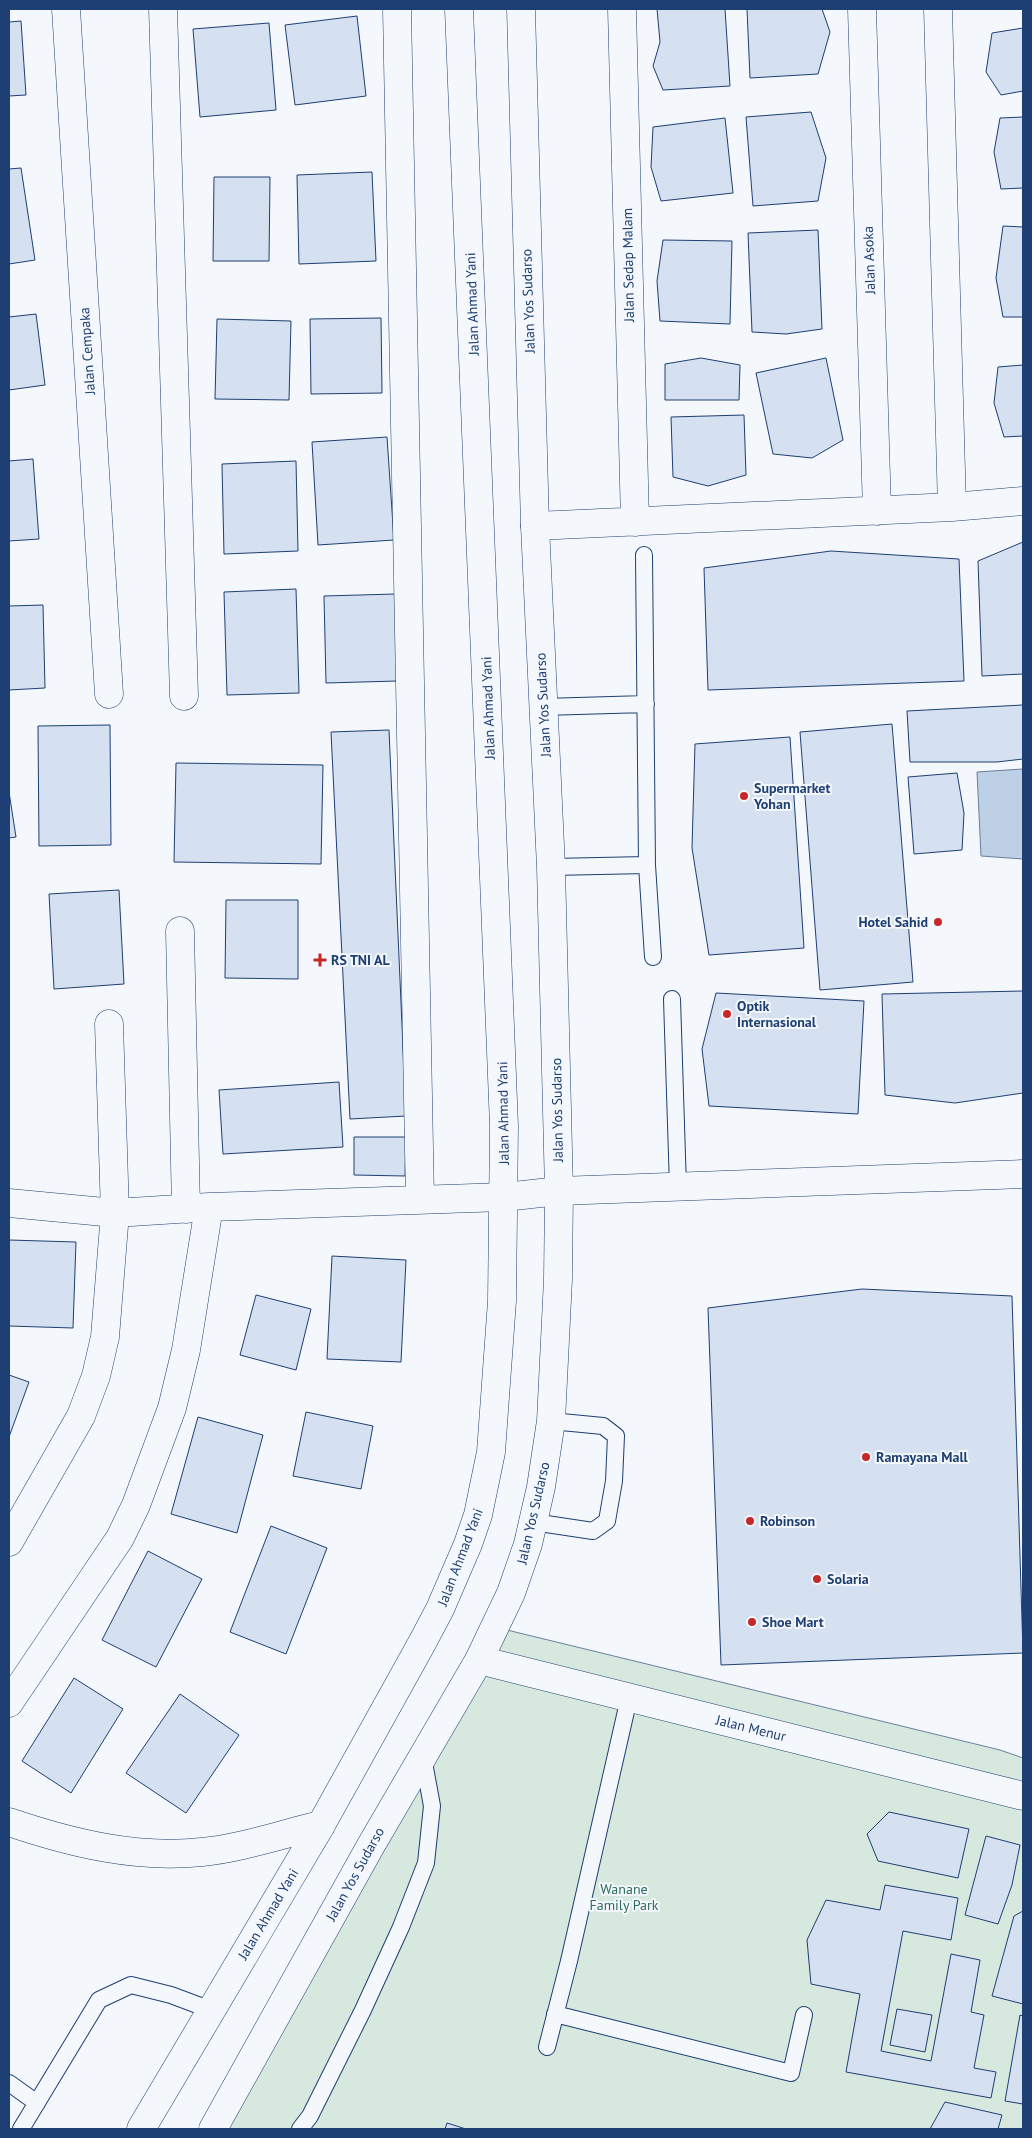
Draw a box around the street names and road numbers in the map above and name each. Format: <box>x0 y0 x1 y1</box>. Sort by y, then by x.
street label: Jalan Sedap Malam <box>618 208 638 323</box>
street label: Jalan Asoka <box>859 226 879 295</box>
street label: Jalan Yos Sudarso <box>517 249 539 354</box>
street label: Jalan Ahmad Yani <box>461 252 483 357</box>
street label: Jalan Cempaka <box>75 307 99 396</box>
street label: Jalan Yos Sudarso <box>531 652 555 759</box>
street label: Jalan Ahmad Yani <box>477 656 499 761</box>
street label: Jalan Yos Sudarso <box>547 1058 567 1163</box>
street label: Jalan Ahmad Yani <box>493 1061 513 1166</box>
street label: Jalan Yos Sudarso <box>512 1460 554 1567</box>
street label: Jalan Ahmad Yani <box>433 1506 487 1609</box>
street label: Jalan Menur <box>713 1710 788 1745</box>
street label: Jalan Yos Sudarso <box>321 1824 388 1925</box>
street label: Jalan Ahmad Yani <box>233 1865 302 1964</box>

